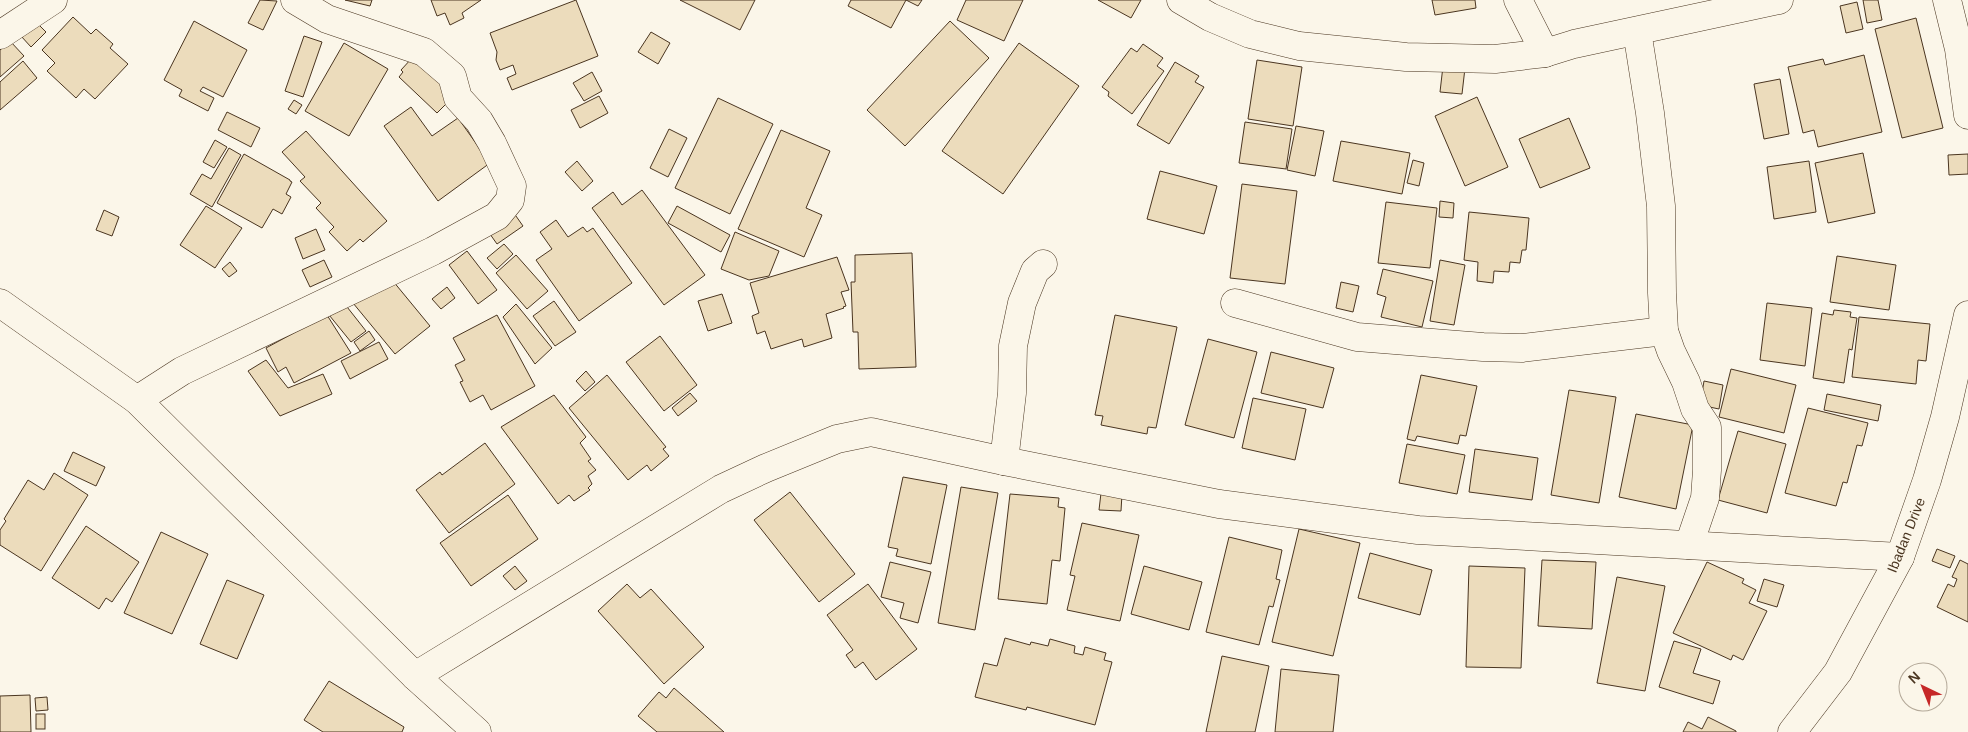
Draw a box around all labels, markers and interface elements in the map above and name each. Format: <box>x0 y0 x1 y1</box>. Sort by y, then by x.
street label: Ibadan Drive <box>1884 495 1928 575</box>
north arrow <box>1898 662 1948 712</box>
text: N <box>1905 668 1923 687</box>

